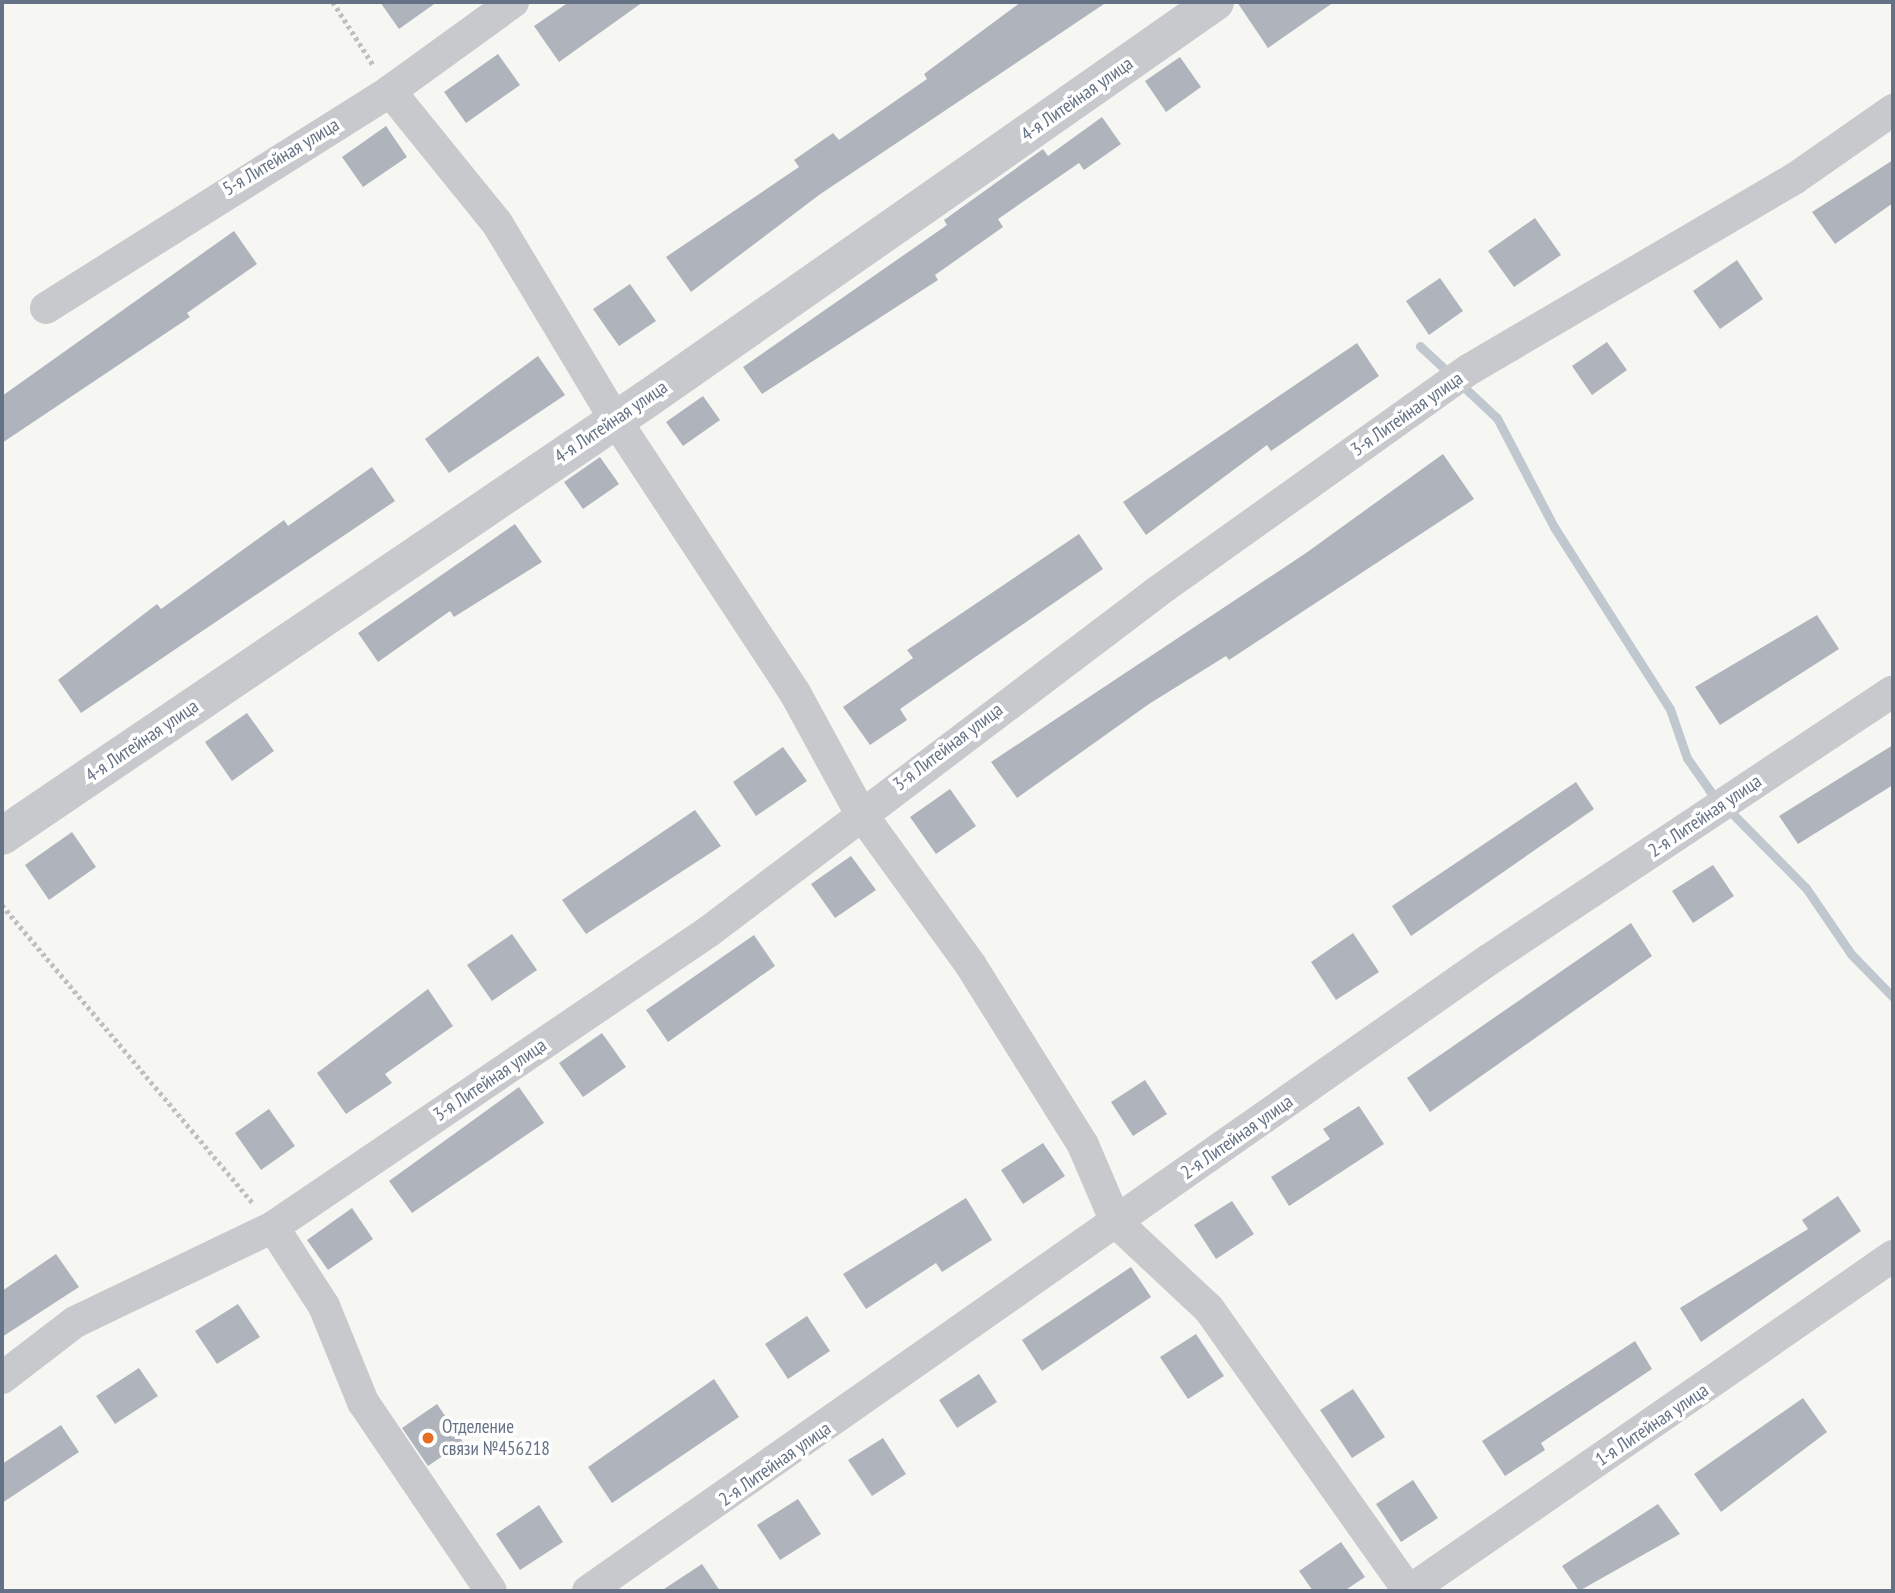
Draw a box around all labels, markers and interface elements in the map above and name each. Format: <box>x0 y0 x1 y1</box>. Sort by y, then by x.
street label: 4-я Литейная улица <box>1017 52 1137 146</box>
street label: 5-я Литейная улица <box>219 113 343 201</box>
street label: 3-я Литейная улица <box>1347 367 1467 461</box>
street label: 4-я Литейная улица <box>550 376 672 468</box>
street label: 4-я Литейная улица <box>81 695 203 787</box>
street label: 3-я Литейная улица <box>889 698 1007 796</box>
street label: 2-я Литейная улица <box>1644 770 1766 862</box>
street label: 3-я Литейная улица <box>429 1034 551 1126</box>
street label: 2-я Литейная улица <box>1177 1090 1297 1184</box>
street label: 1-я Литейная улица <box>1591 1379 1713 1471</box>
place label: Отделение связи №456218 <box>442 1416 550 1460</box>
street label: 2-я Литейная улица <box>715 1417 835 1511</box>
marker: Отделение связи №456218 <box>420 1430 436 1446</box>

